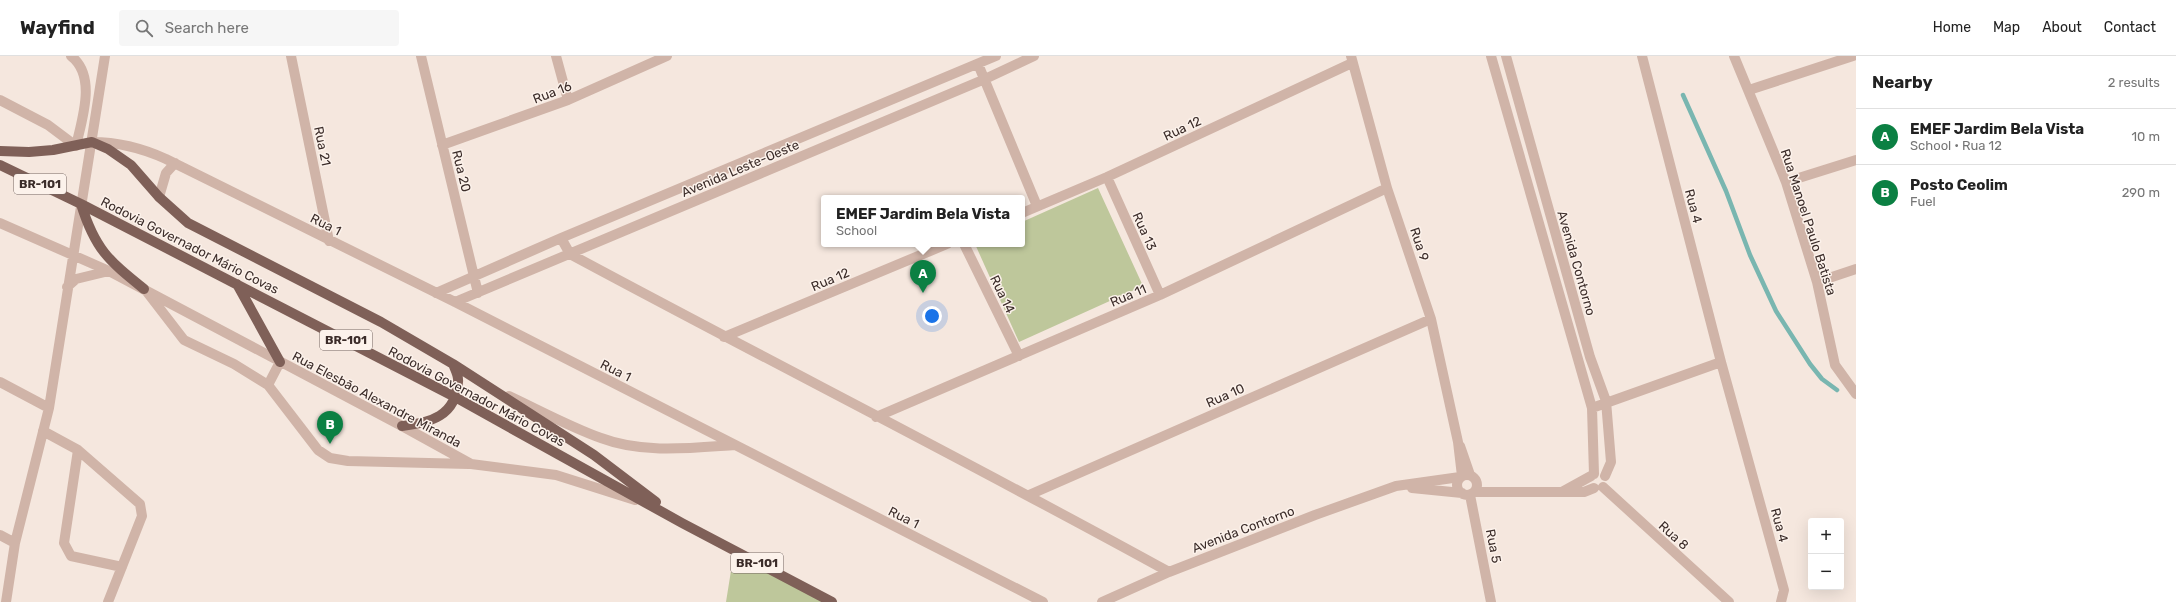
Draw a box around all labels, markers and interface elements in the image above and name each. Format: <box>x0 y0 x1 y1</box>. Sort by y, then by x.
search box <box>119 10 399 46</box>
text: Wayfind <box>20 16 95 39</box>
icon: search <box>133 17 155 39</box>
text: Search here <box>165 19 249 37</box>
text: Home <box>1933 19 1971 36</box>
text: Map <box>1993 19 2020 36</box>
text: About <box>2042 19 2082 36</box>
text: Contact <box>2104 19 2156 36</box>
text: Nearby <box>1872 72 1933 92</box>
text: 2 results <box>2108 75 2160 90</box>
street label: Rua 16 <box>531 78 574 107</box>
street label: Rua 12 <box>1161 113 1203 144</box>
text: EMEF Jardim Bela Vista <box>1910 120 2084 138</box>
street label: Rua 21 <box>311 125 334 167</box>
text: A <box>1880 129 1890 144</box>
text: 10 m <box>2131 129 2160 144</box>
street label: Avenida Leste-Oeste <box>679 137 801 200</box>
text: School · Rua 12 <box>1910 138 2002 153</box>
street label: Rua Manoel Paulo Batista <box>1778 147 1839 297</box>
street label: Rua 20 <box>449 149 474 194</box>
road number: BR-101 <box>14 174 66 194</box>
text: Posto Ceolim <box>1910 176 2008 194</box>
text: B <box>1880 185 1890 200</box>
text: 290 m <box>2122 185 2160 200</box>
street label: Rua 4 <box>1682 187 1705 225</box>
street label: Rodovia Governador Mário Covas <box>98 194 282 297</box>
text: Fuel <box>1910 194 1936 209</box>
popup <box>821 195 1025 247</box>
text: EMEF Jardim Bela Vista <box>836 205 1010 223</box>
street label: Avenida Contorno <box>1554 209 1599 317</box>
street label: Rua 1 <box>308 210 344 238</box>
street label: Rua 13 <box>1130 210 1160 253</box>
text: School <box>836 223 877 238</box>
street label: Rua 9 <box>1407 225 1432 263</box>
pin: A <box>910 260 936 293</box>
street label: Rua 12 <box>809 265 851 294</box>
street label: Rua 14 <box>987 273 1018 316</box>
street label: Rua 11 <box>1108 281 1149 310</box>
your location <box>922 306 942 326</box>
road number: BR-101 <box>320 330 372 350</box>
street label: Rodovia Governador Mário Covas <box>386 343 568 450</box>
street label: Rua Elesbão Alexandre Miranda <box>290 348 464 450</box>
street label: Rua 1 <box>598 356 634 384</box>
street label: Rua 10 <box>1204 380 1247 411</box>
pin: B <box>317 411 343 444</box>
street label: Rua 1 <box>886 503 922 531</box>
street label: Avenida Contorno <box>1190 503 1296 556</box>
street label: Rua 4 <box>1768 506 1791 544</box>
street label: Rua 8 <box>1656 518 1692 553</box>
map controls <box>1808 518 1844 590</box>
button: + <box>1808 518 1844 554</box>
street label: Rua 5 <box>1483 528 1504 565</box>
road number: BR-101 <box>731 553 783 573</box>
button: − <box>1808 554 1844 590</box>

